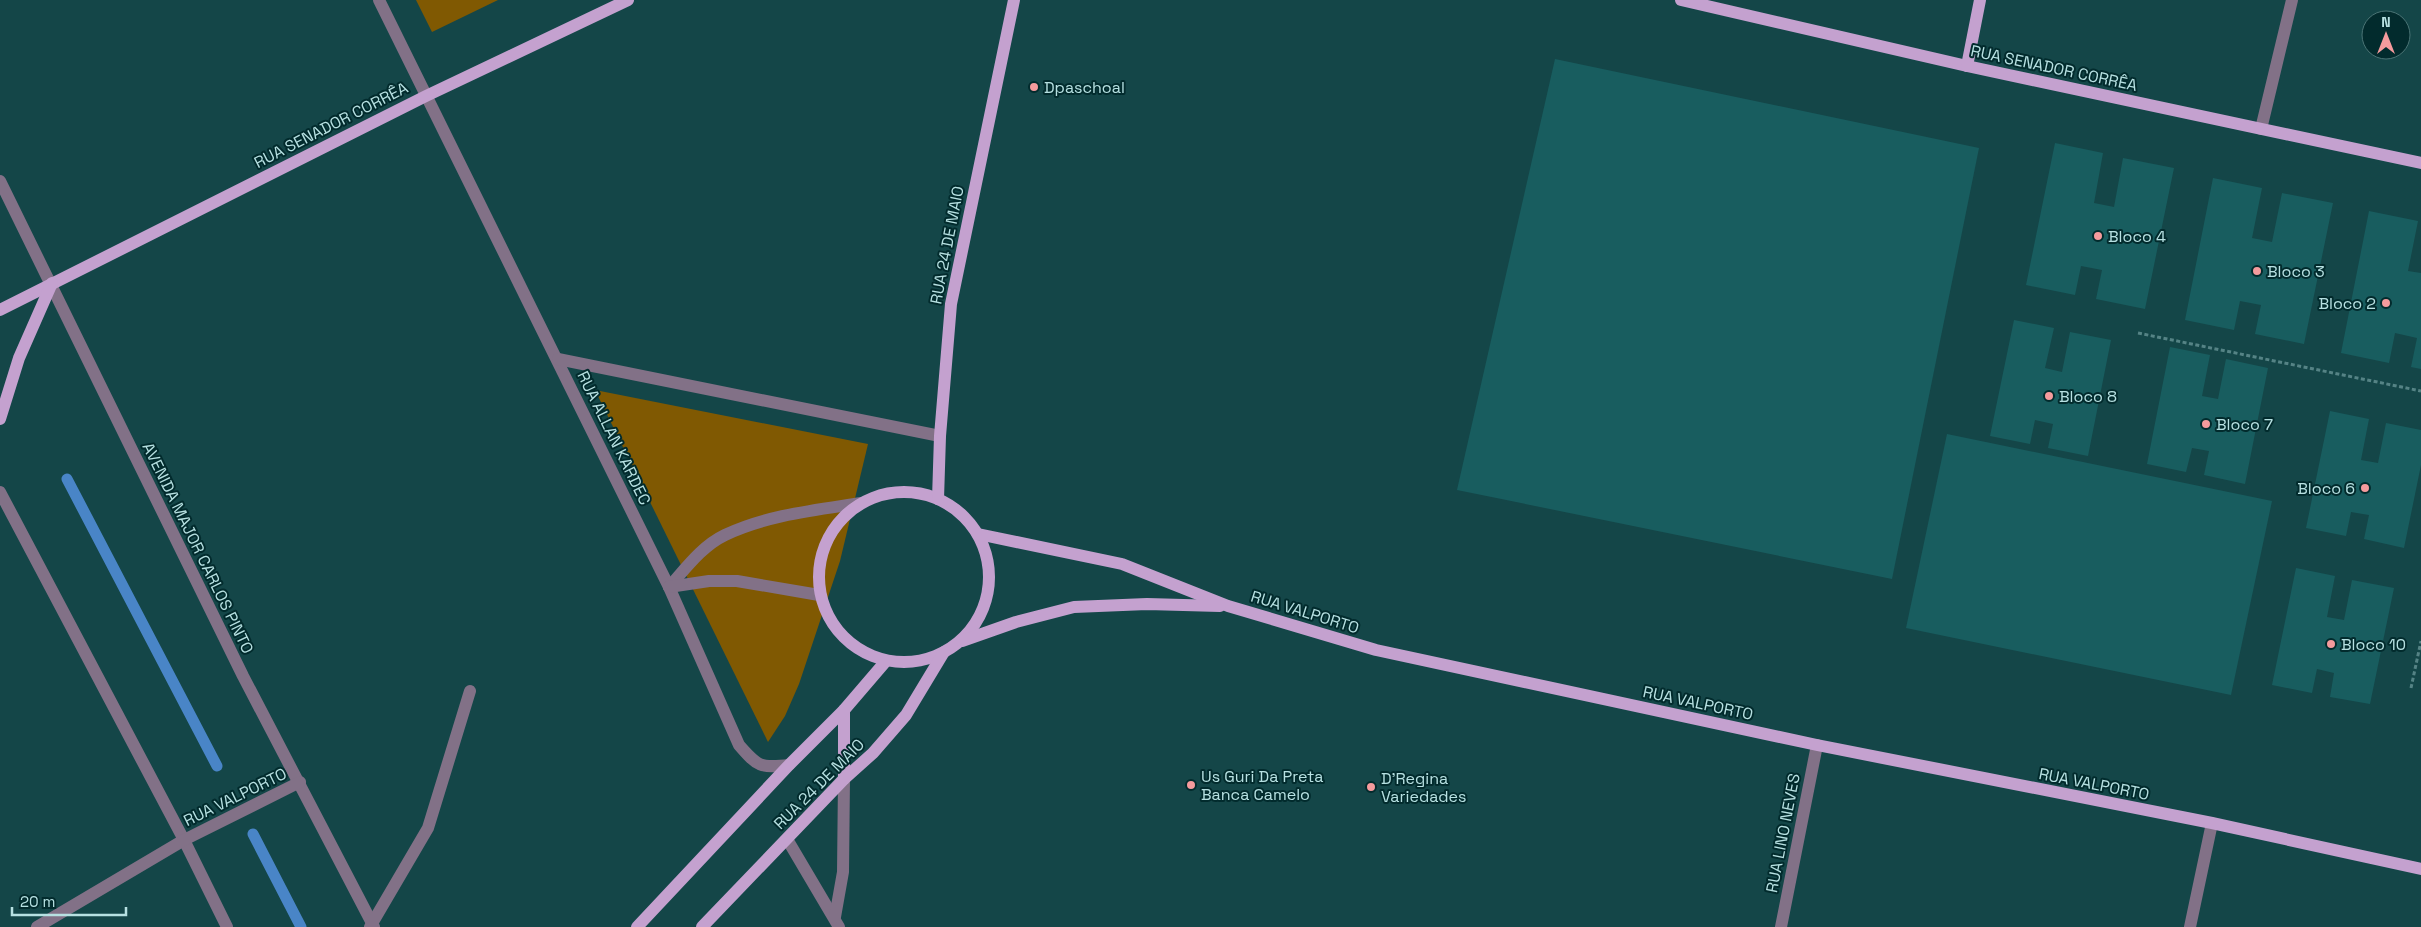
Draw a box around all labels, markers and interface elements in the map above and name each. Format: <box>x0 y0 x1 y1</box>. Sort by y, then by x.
north arrow <box>2361 10 2411 60</box>
text: N <box>2381 13 2391 31</box>
street label: RUA SENADOR CORRÊA <box>1969 40 2139 96</box>
street label: RUA SENADOR CORRÊA <box>251 77 411 173</box>
place label: Dpaschoal <box>1044 77 1125 98</box>
marker: Dpaschoal <box>1028 81 1040 93</box>
street label: RUA 24 DE MAIO <box>925 184 969 306</box>
place label: Bloco 4 <box>2108 226 2166 247</box>
marker: Bloco 4 <box>2092 230 2104 242</box>
place label: Bloco 3 <box>2267 261 2325 282</box>
marker: Bloco 3 <box>2251 265 2263 277</box>
place label: Bloco 2 <box>2318 293 2376 314</box>
marker: Bloco 2 <box>2380 297 2392 309</box>
street label: RUA ALLAN KARDEC <box>572 368 656 508</box>
place label: Bloco 8 <box>2059 386 2117 407</box>
marker: Bloco 8 <box>2043 390 2055 402</box>
place label: Bloco 7 <box>2216 414 2273 435</box>
marker: Bloco 7 <box>2200 418 2212 430</box>
street label: AVENIDA MAJOR CARLOS PINTO <box>138 439 258 657</box>
place label: Bloco 6 <box>2297 478 2355 499</box>
marker: Bloco 6 <box>2359 482 2371 494</box>
street label: RUA VALPORTO <box>1248 586 1362 638</box>
place label: Bloco 10 <box>2341 634 2406 655</box>
marker: Bloco 10 <box>2325 638 2337 650</box>
street label: RUA VALPORTO <box>1641 681 1755 725</box>
street label: RUA 24 DE MAIO <box>769 734 869 834</box>
street label: RUA VALPORTO <box>180 763 290 831</box>
street label: RUA VALPORTO <box>2037 763 2151 805</box>
place label: Us Guri Da Preta Banca Camelo <box>1201 766 1324 805</box>
place label: D'Regina Variedades <box>1381 768 1466 807</box>
street label: RUA LINO NEVES <box>1761 771 1805 894</box>
marker: Us Guri Da Preta Banca Camelo <box>1185 779 1197 791</box>
marker: D'Regina Variedades <box>1365 781 1377 793</box>
scale bar <box>12 884 126 916</box>
text: 20 m <box>20 892 55 911</box>

